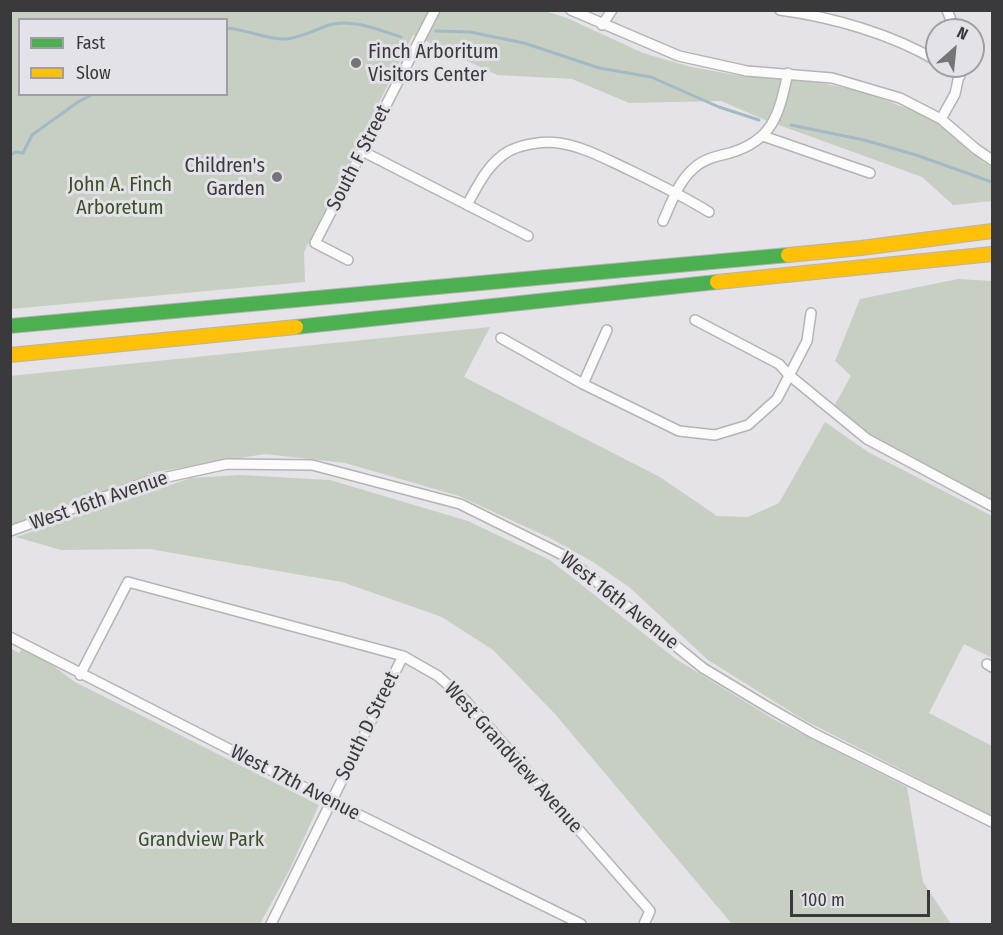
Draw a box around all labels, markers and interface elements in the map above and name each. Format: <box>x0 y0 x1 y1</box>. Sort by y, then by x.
legend <box>18 18 228 96</box>
north arrow <box>925 18 985 78</box>
text: N <box>954 23 971 44</box>
text: Fast <box>76 32 105 54</box>
place label: Finch Arboritum Visitors Center <box>368 40 499 87</box>
marker: Finch Arboritum Visitors Center <box>349 56 363 70</box>
text: Slow <box>76 62 111 84</box>
street label: South F Street <box>322 101 396 215</box>
place label: Children's Garden <box>185 154 265 201</box>
marker: Children's Garden <box>270 170 284 184</box>
park label: John A. Finch Arboretum <box>68 173 172 220</box>
street label: West 16th Avenue <box>27 466 171 536</box>
street label: West 16th Avenue <box>555 547 683 655</box>
street label: South D Street <box>331 668 405 784</box>
street label: West Grandview Avenue <box>439 677 587 839</box>
street label: West 17th Avenue <box>226 740 364 826</box>
park label: Grandview Park <box>138 828 264 852</box>
scale bar <box>793 878 932 916</box>
text: 100 m <box>801 889 845 911</box>

